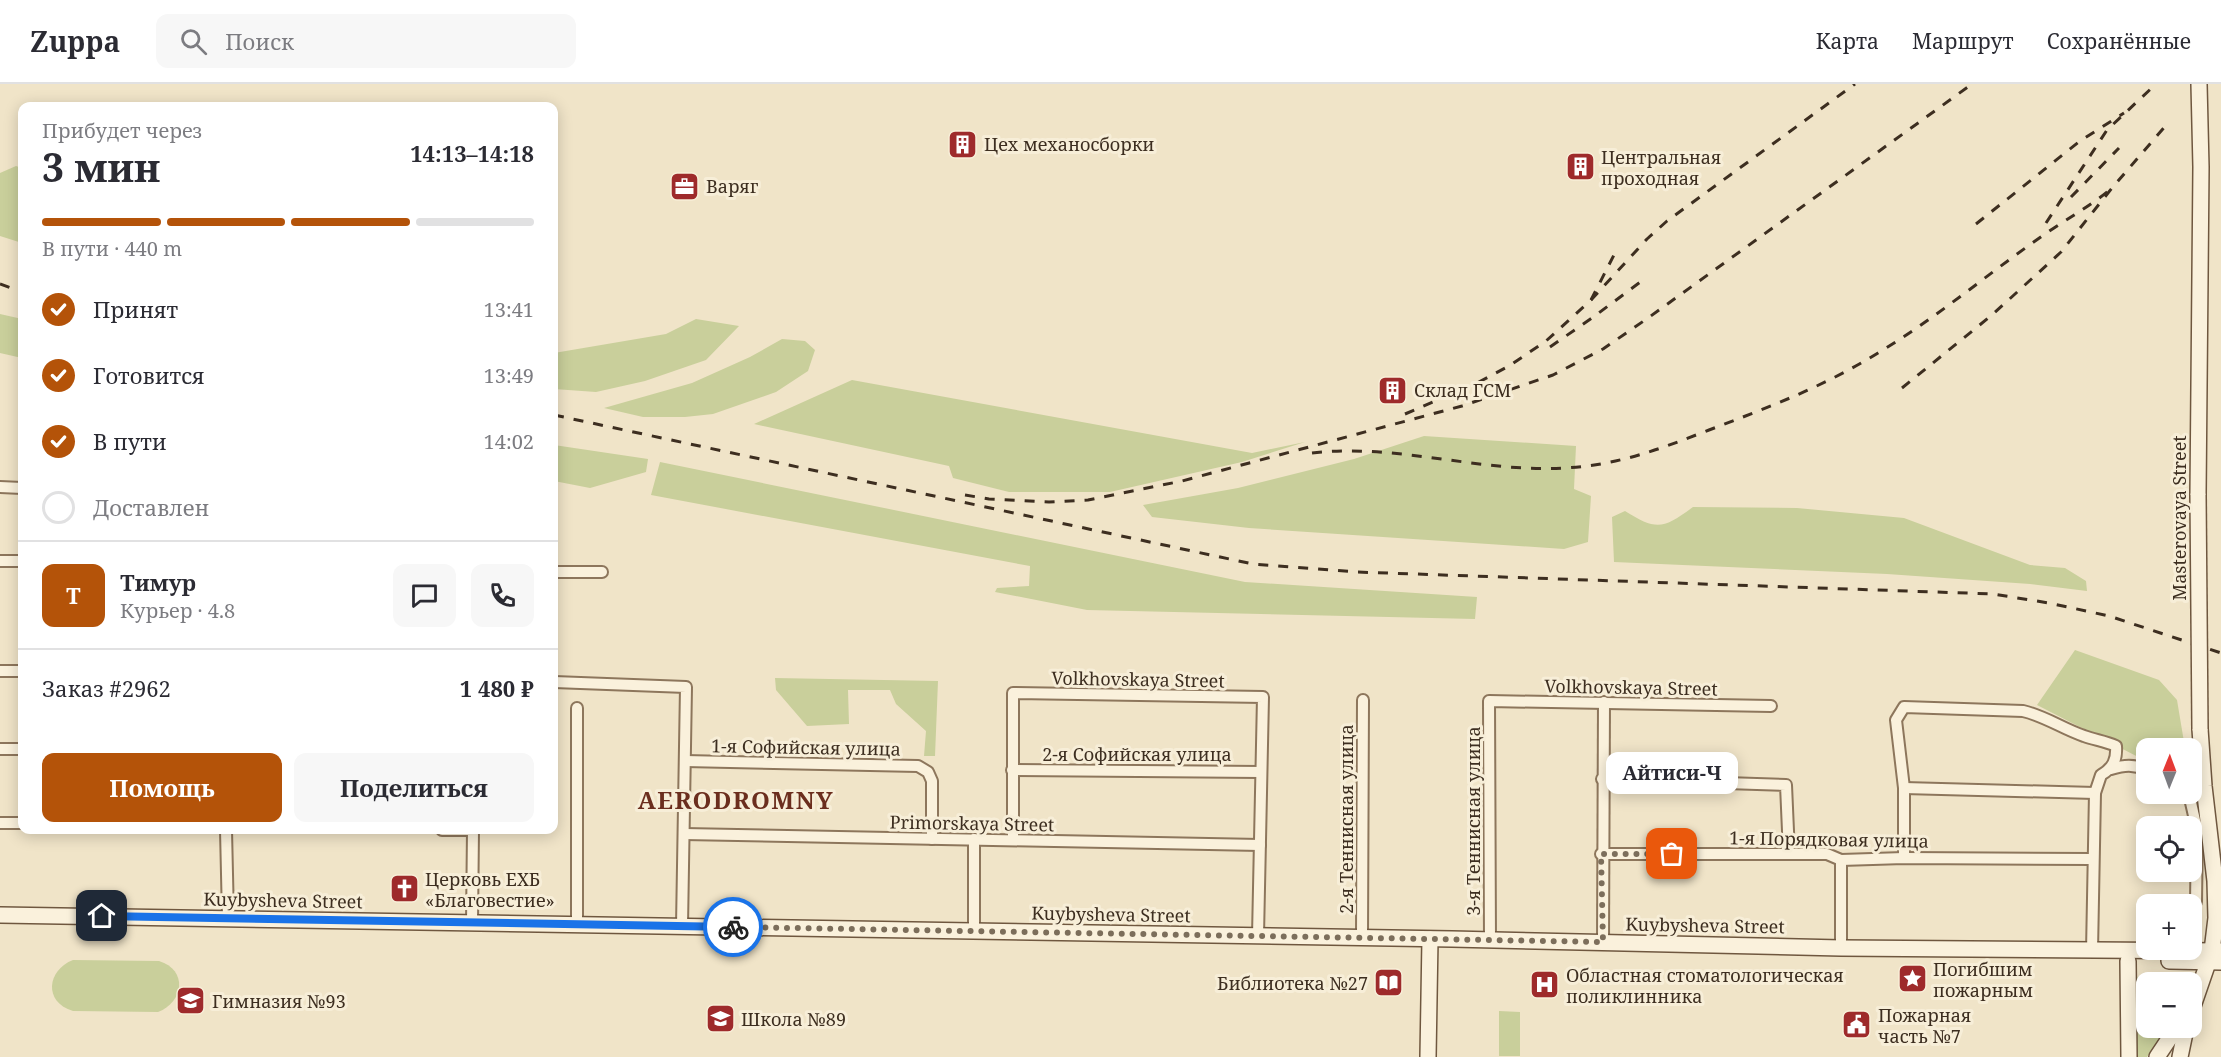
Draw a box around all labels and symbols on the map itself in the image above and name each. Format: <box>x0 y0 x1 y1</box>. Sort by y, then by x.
building icon: Цех механосборки <box>947 128 979 160</box>
place label: Цех механосборки <box>984 132 1155 156</box>
place label: Центральная проходная <box>1601 145 1721 190</box>
building icon: Центральная проходная <box>1564 151 1596 183</box>
office icon: Варяг <box>669 170 701 202</box>
place label: Варяг <box>706 174 759 198</box>
building icon: Склад ГСМ <box>1377 374 1409 406</box>
place label: Склад ГСМ <box>1414 378 1511 402</box>
street label: Masterovaya Street <box>2167 435 2191 601</box>
street label: Volkhovskaya Street <box>1051 665 1225 693</box>
street label: Volkhovskaya Street <box>1544 673 1718 701</box>
street label: 2-я Теннисная улица <box>1334 724 1358 914</box>
street label: 3-я Теннисная улица <box>1461 726 1485 916</box>
street label: 1-я Софийская улица <box>711 733 901 761</box>
north arrow <box>2136 738 2202 804</box>
street label: 2-я Софийская улица <box>1042 742 1232 766</box>
callout: Айтиси-Ч <box>1606 752 1738 794</box>
district label: AERODROMNY <box>638 783 834 816</box>
street label: Primorskaya Street <box>890 810 1054 836</box>
street label: 1-я Порядковая улица <box>1729 825 1929 853</box>
pin <box>1646 828 1697 879</box>
place label: Церковь ЕХБ «Благовестие» <box>425 867 555 912</box>
church icon: Церковь ЕХБ «Благовестие» <box>388 873 420 905</box>
street label: Kuybysheva Street <box>203 887 363 913</box>
pin <box>76 890 127 941</box>
courier <box>703 897 763 957</box>
street label: Kuybysheva Street <box>1031 901 1191 927</box>
street label: Kuybysheva Street <box>1625 912 1785 938</box>
place label: Погибшим пожарным <box>1933 957 2033 1002</box>
place label: Областная стоматологическая поликлинника <box>1566 963 1844 1008</box>
place icon: Погибшим пожарным <box>1896 963 1928 995</box>
library icon: Библиотека №27 <box>1373 967 1405 999</box>
hospital icon: Областная стоматологическая поликлинника <box>1529 969 1561 1001</box>
place label: Библиотека №27 <box>1217 971 1368 995</box>
school or university icon: Гимназия №93 <box>175 985 207 1017</box>
place label: Гимназия №93 <box>212 989 346 1013</box>
school or university icon: Школа №89 <box>704 1003 736 1035</box>
place label: Пожарная часть №7 <box>1878 1003 1971 1048</box>
place label: Школа №89 <box>741 1007 846 1031</box>
public building icon: Пожарная часть №7 <box>1841 1009 1873 1041</box>

